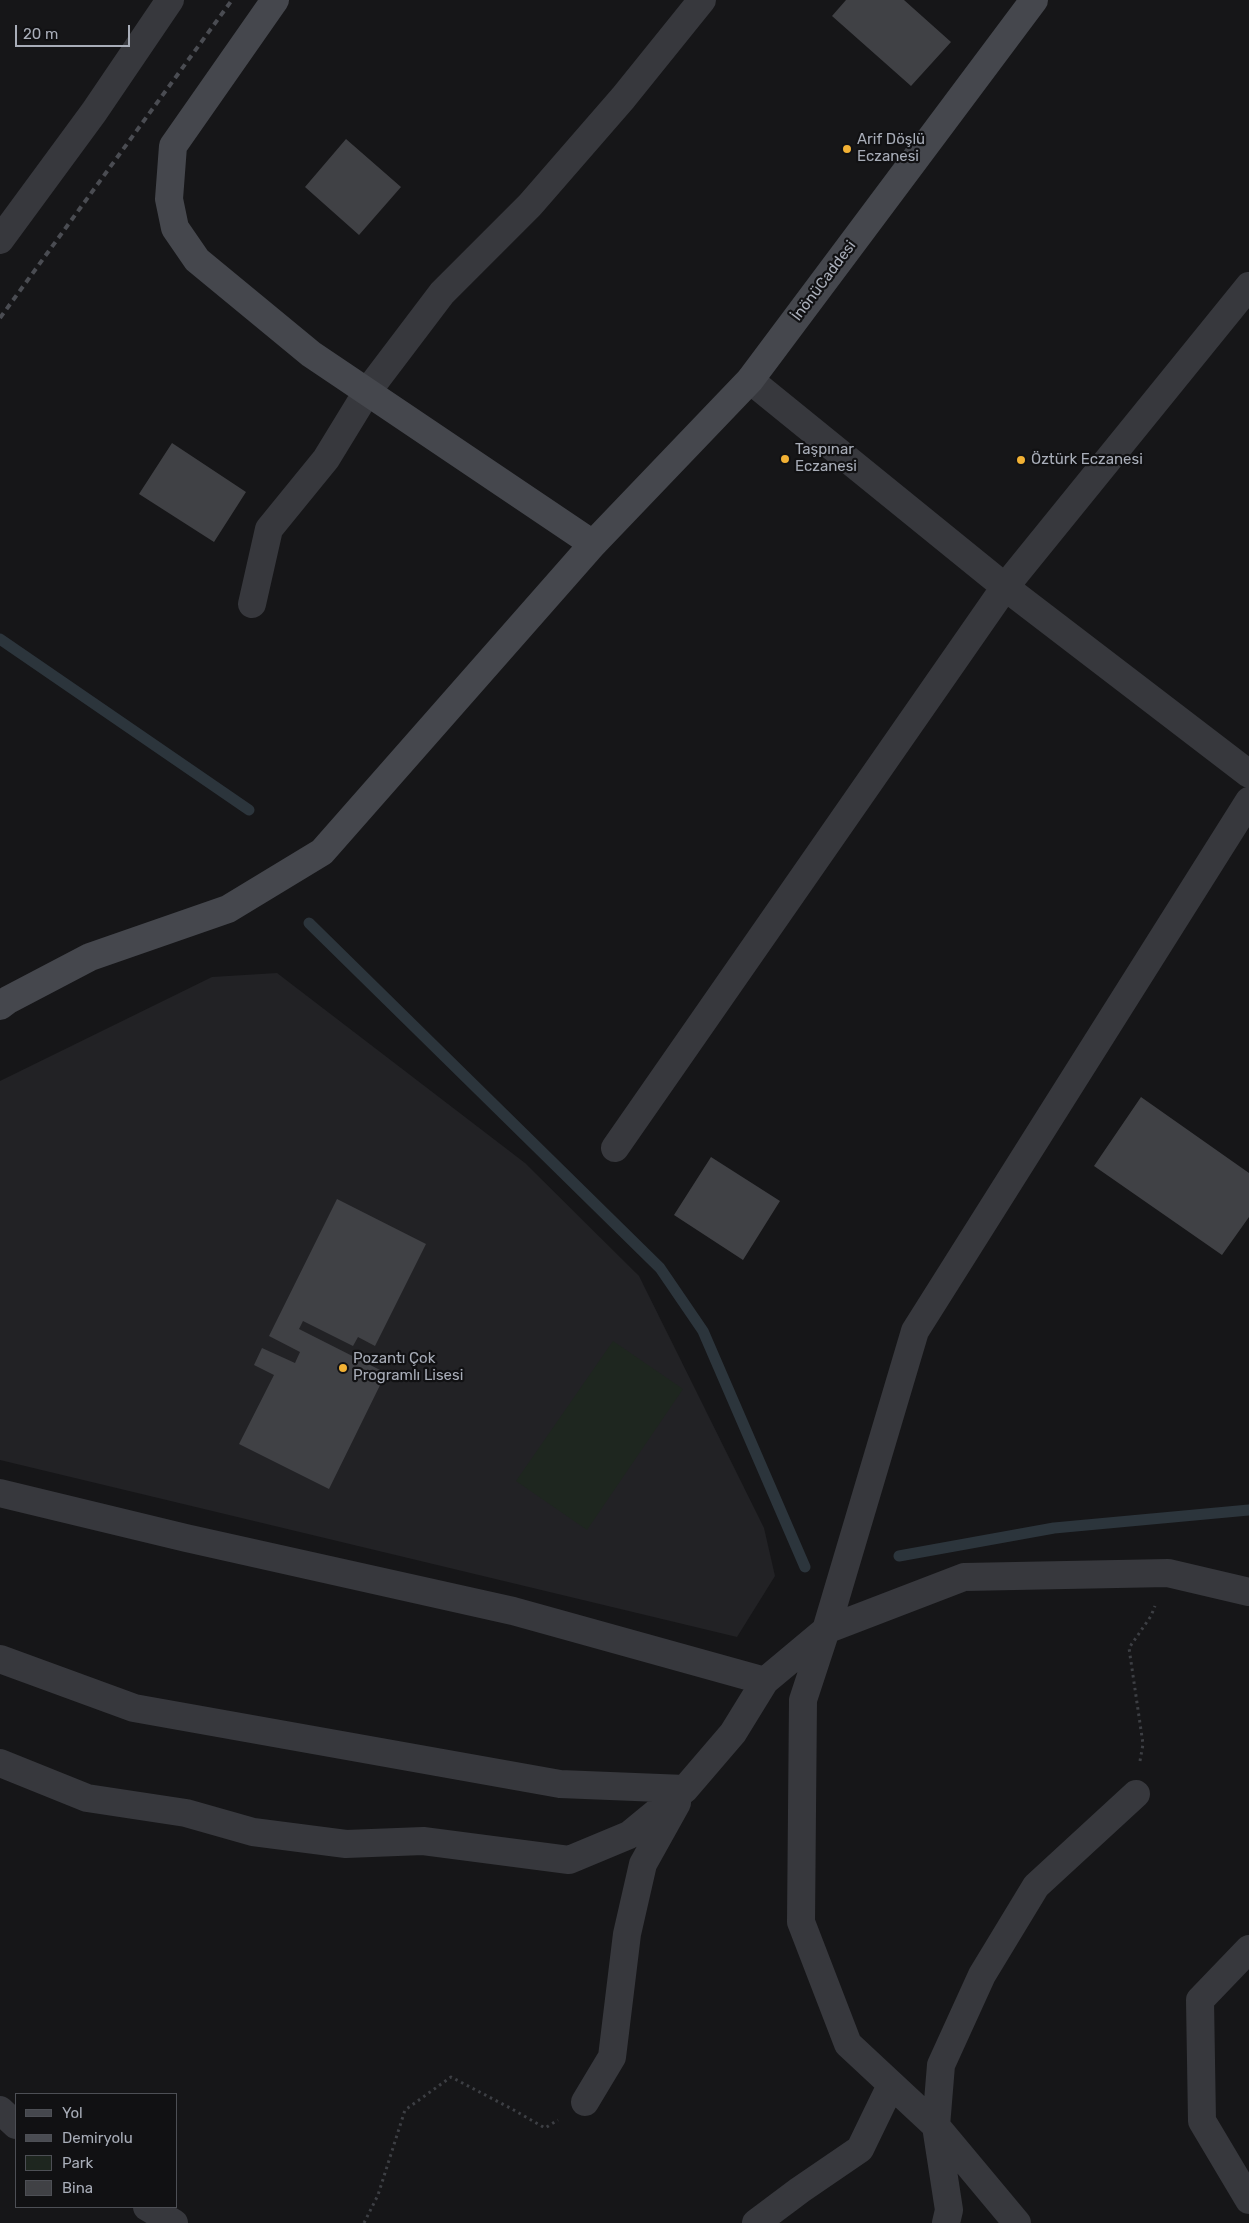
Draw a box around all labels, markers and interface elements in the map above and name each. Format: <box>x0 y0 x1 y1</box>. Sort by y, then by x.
scale bar <box>18 15 132 47</box>
text: 20 m <box>23 25 58 43</box>
place label: Arif Döşlü Eczanesi <box>857 131 925 166</box>
marker: Arif Döşlü Eczanesi <box>841 143 853 155</box>
street label: İnönüCaddesi <box>788 237 860 325</box>
place label: Taşpınar Eczanesi <box>795 441 857 476</box>
place label: Öztürk Eczanesi <box>1031 451 1143 469</box>
marker: Taşpınar Eczanesi <box>779 453 791 465</box>
marker: Öztürk Eczanesi <box>1015 454 1027 466</box>
place label: Pozantı Çok Programlı Lisesi <box>353 1350 463 1385</box>
marker: Pozantı Çok Programlı Lisesi <box>337 1362 349 1374</box>
legend <box>15 2093 178 2208</box>
text: Yol <box>62 2104 83 2122</box>
text: Demiryolu <box>62 2129 133 2147</box>
text: Park <box>62 2154 93 2172</box>
text: Bina <box>62 2179 93 2197</box>

